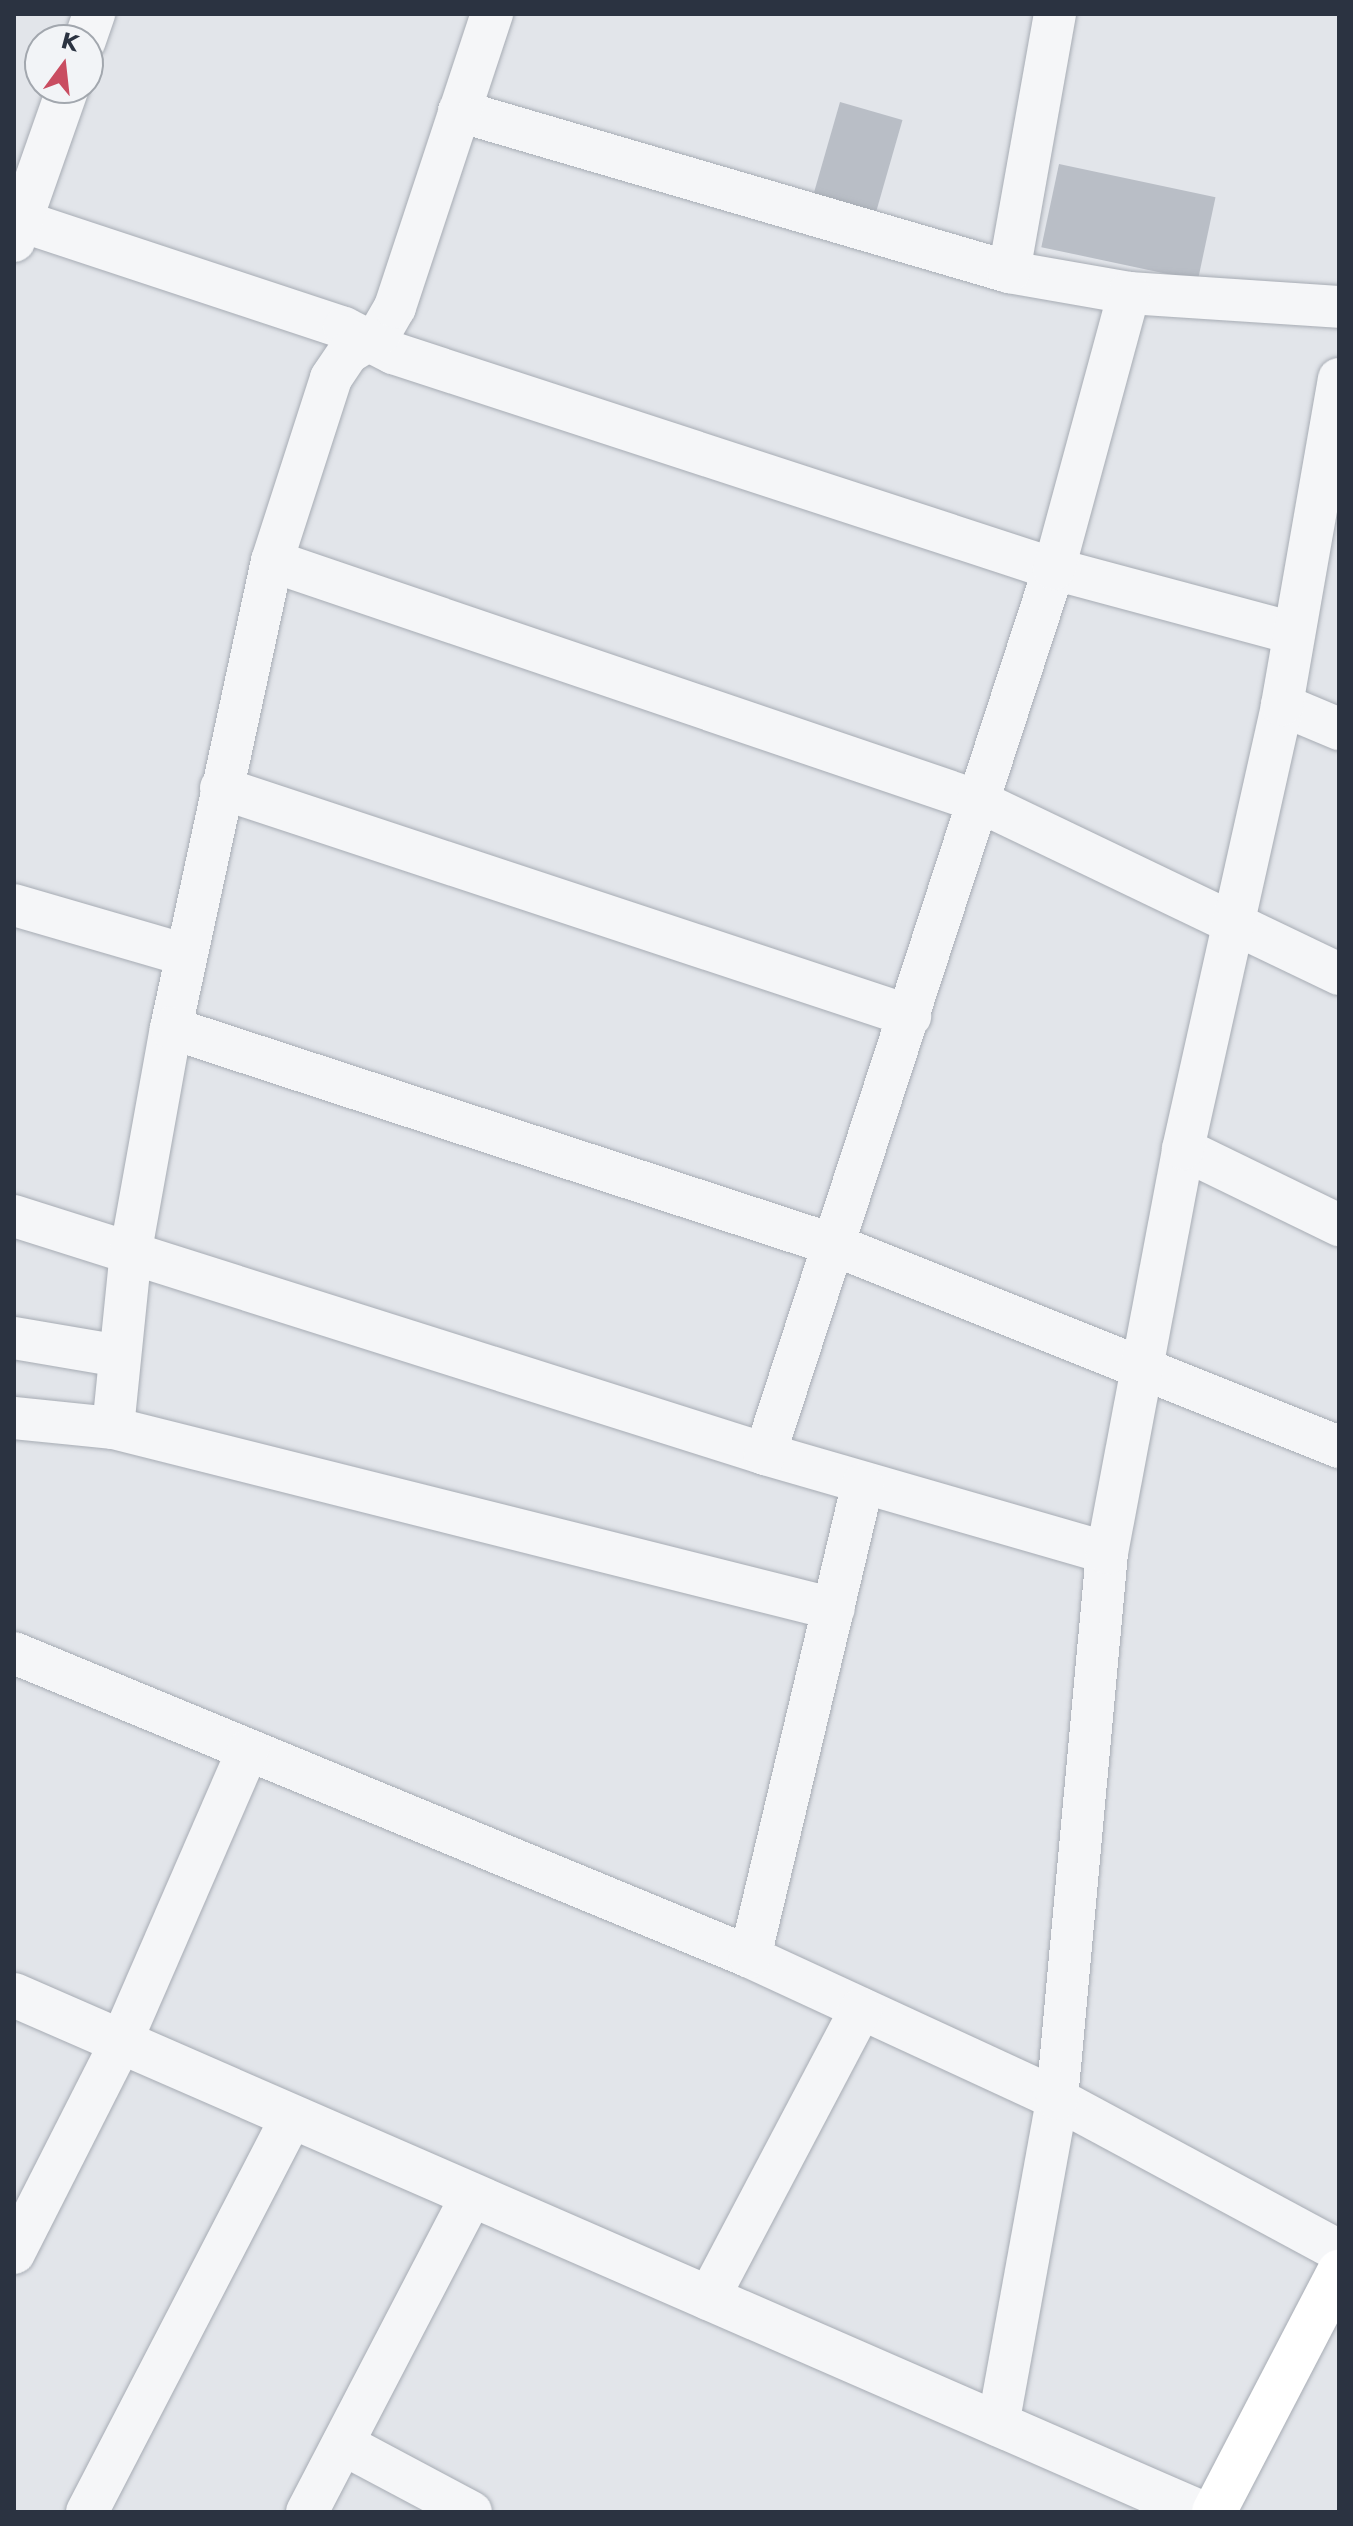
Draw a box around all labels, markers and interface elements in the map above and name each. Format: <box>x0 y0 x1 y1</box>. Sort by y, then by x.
north arrow <box>24 24 104 104</box>
text: K <box>58 28 81 57</box>

